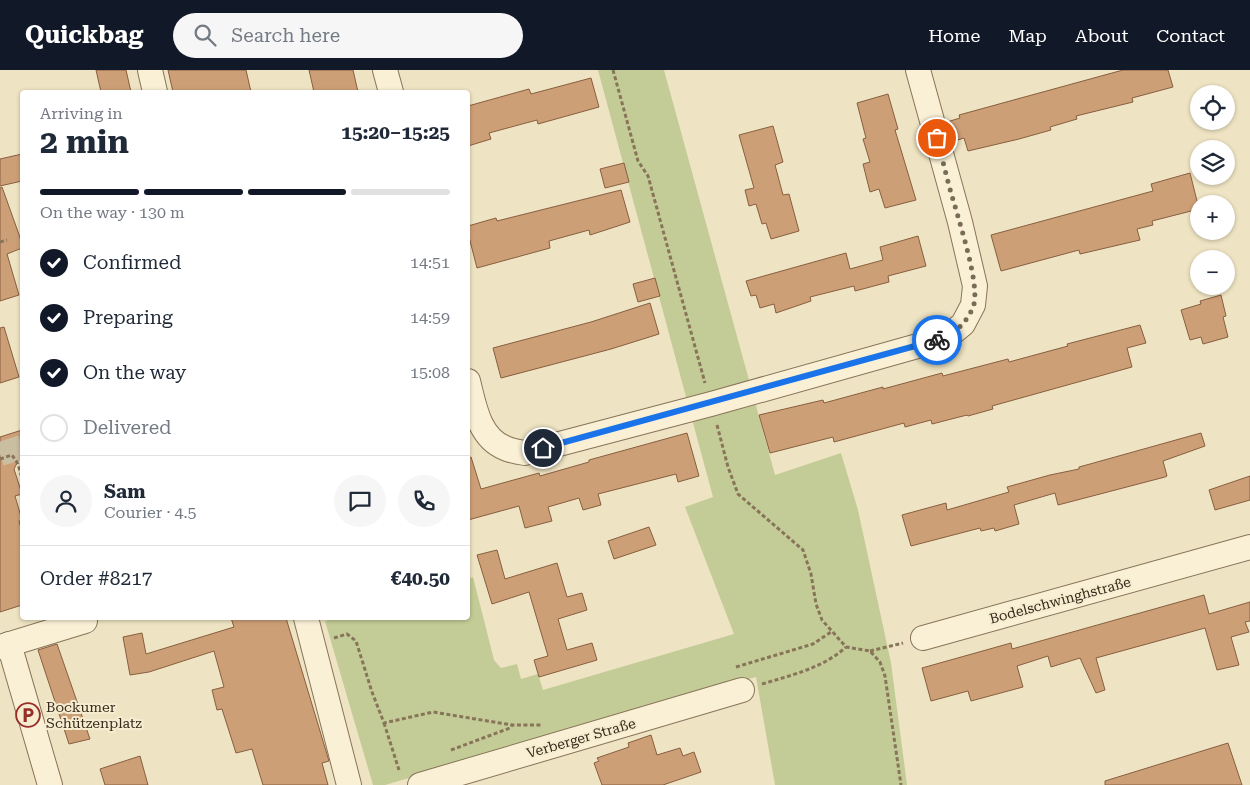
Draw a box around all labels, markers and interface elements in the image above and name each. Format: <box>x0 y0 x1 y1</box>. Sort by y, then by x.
search box <box>173 13 523 58</box>
text: Quickbag <box>25 21 143 49</box>
icon: search <box>191 21 219 49</box>
text: Search here <box>231 24 340 47</box>
text: Home <box>928 25 980 46</box>
text: Map <box>1008 25 1047 46</box>
text: About <box>1075 25 1128 46</box>
text: Contact <box>1156 25 1225 46</box>
map controls <box>1190 85 1235 295</box>
button: locate <box>1190 85 1235 130</box>
text: Arriving in <box>40 104 123 123</box>
pin <box>916 117 958 159</box>
text: 15:20–15:25 <box>341 121 450 144</box>
text: 2 min <box>40 123 129 161</box>
icon: bag <box>923 124 951 152</box>
button: layers <box>1190 140 1235 185</box>
button: + <box>1190 195 1235 240</box>
text: On the way · 130 m <box>40 203 185 222</box>
icon: check <box>40 249 68 277</box>
button: − <box>1190 250 1235 295</box>
text: Confirmed <box>83 251 181 274</box>
text: 14:51 <box>410 253 450 272</box>
icon: check <box>40 304 68 332</box>
text: Preparing <box>83 306 173 329</box>
text: 14:59 <box>410 308 450 327</box>
courier <box>912 315 962 365</box>
icon: bike <box>923 326 951 354</box>
icon: check <box>40 359 68 387</box>
text: On the way <box>83 361 186 384</box>
text: 15:08 <box>410 363 450 382</box>
text: Delivered <box>83 416 171 439</box>
pin <box>522 427 564 469</box>
icon: home <box>529 434 557 462</box>
button: person <box>40 475 92 527</box>
button: chat <box>334 475 386 527</box>
button: phone <box>398 475 450 527</box>
text: Sam <box>104 480 146 503</box>
text: Courier · 4.5 <box>104 503 197 522</box>
text: Order #8217 <box>40 567 152 590</box>
text: €40.50 <box>391 567 450 590</box>
street label: Bodelschwinghstraße <box>988 573 1133 627</box>
place label: Bockumer Schützenplatz <box>46 699 142 731</box>
parking icon: Bockumer Schützenplatz <box>15 702 41 728</box>
street label: Verberger Straße <box>525 715 638 761</box>

